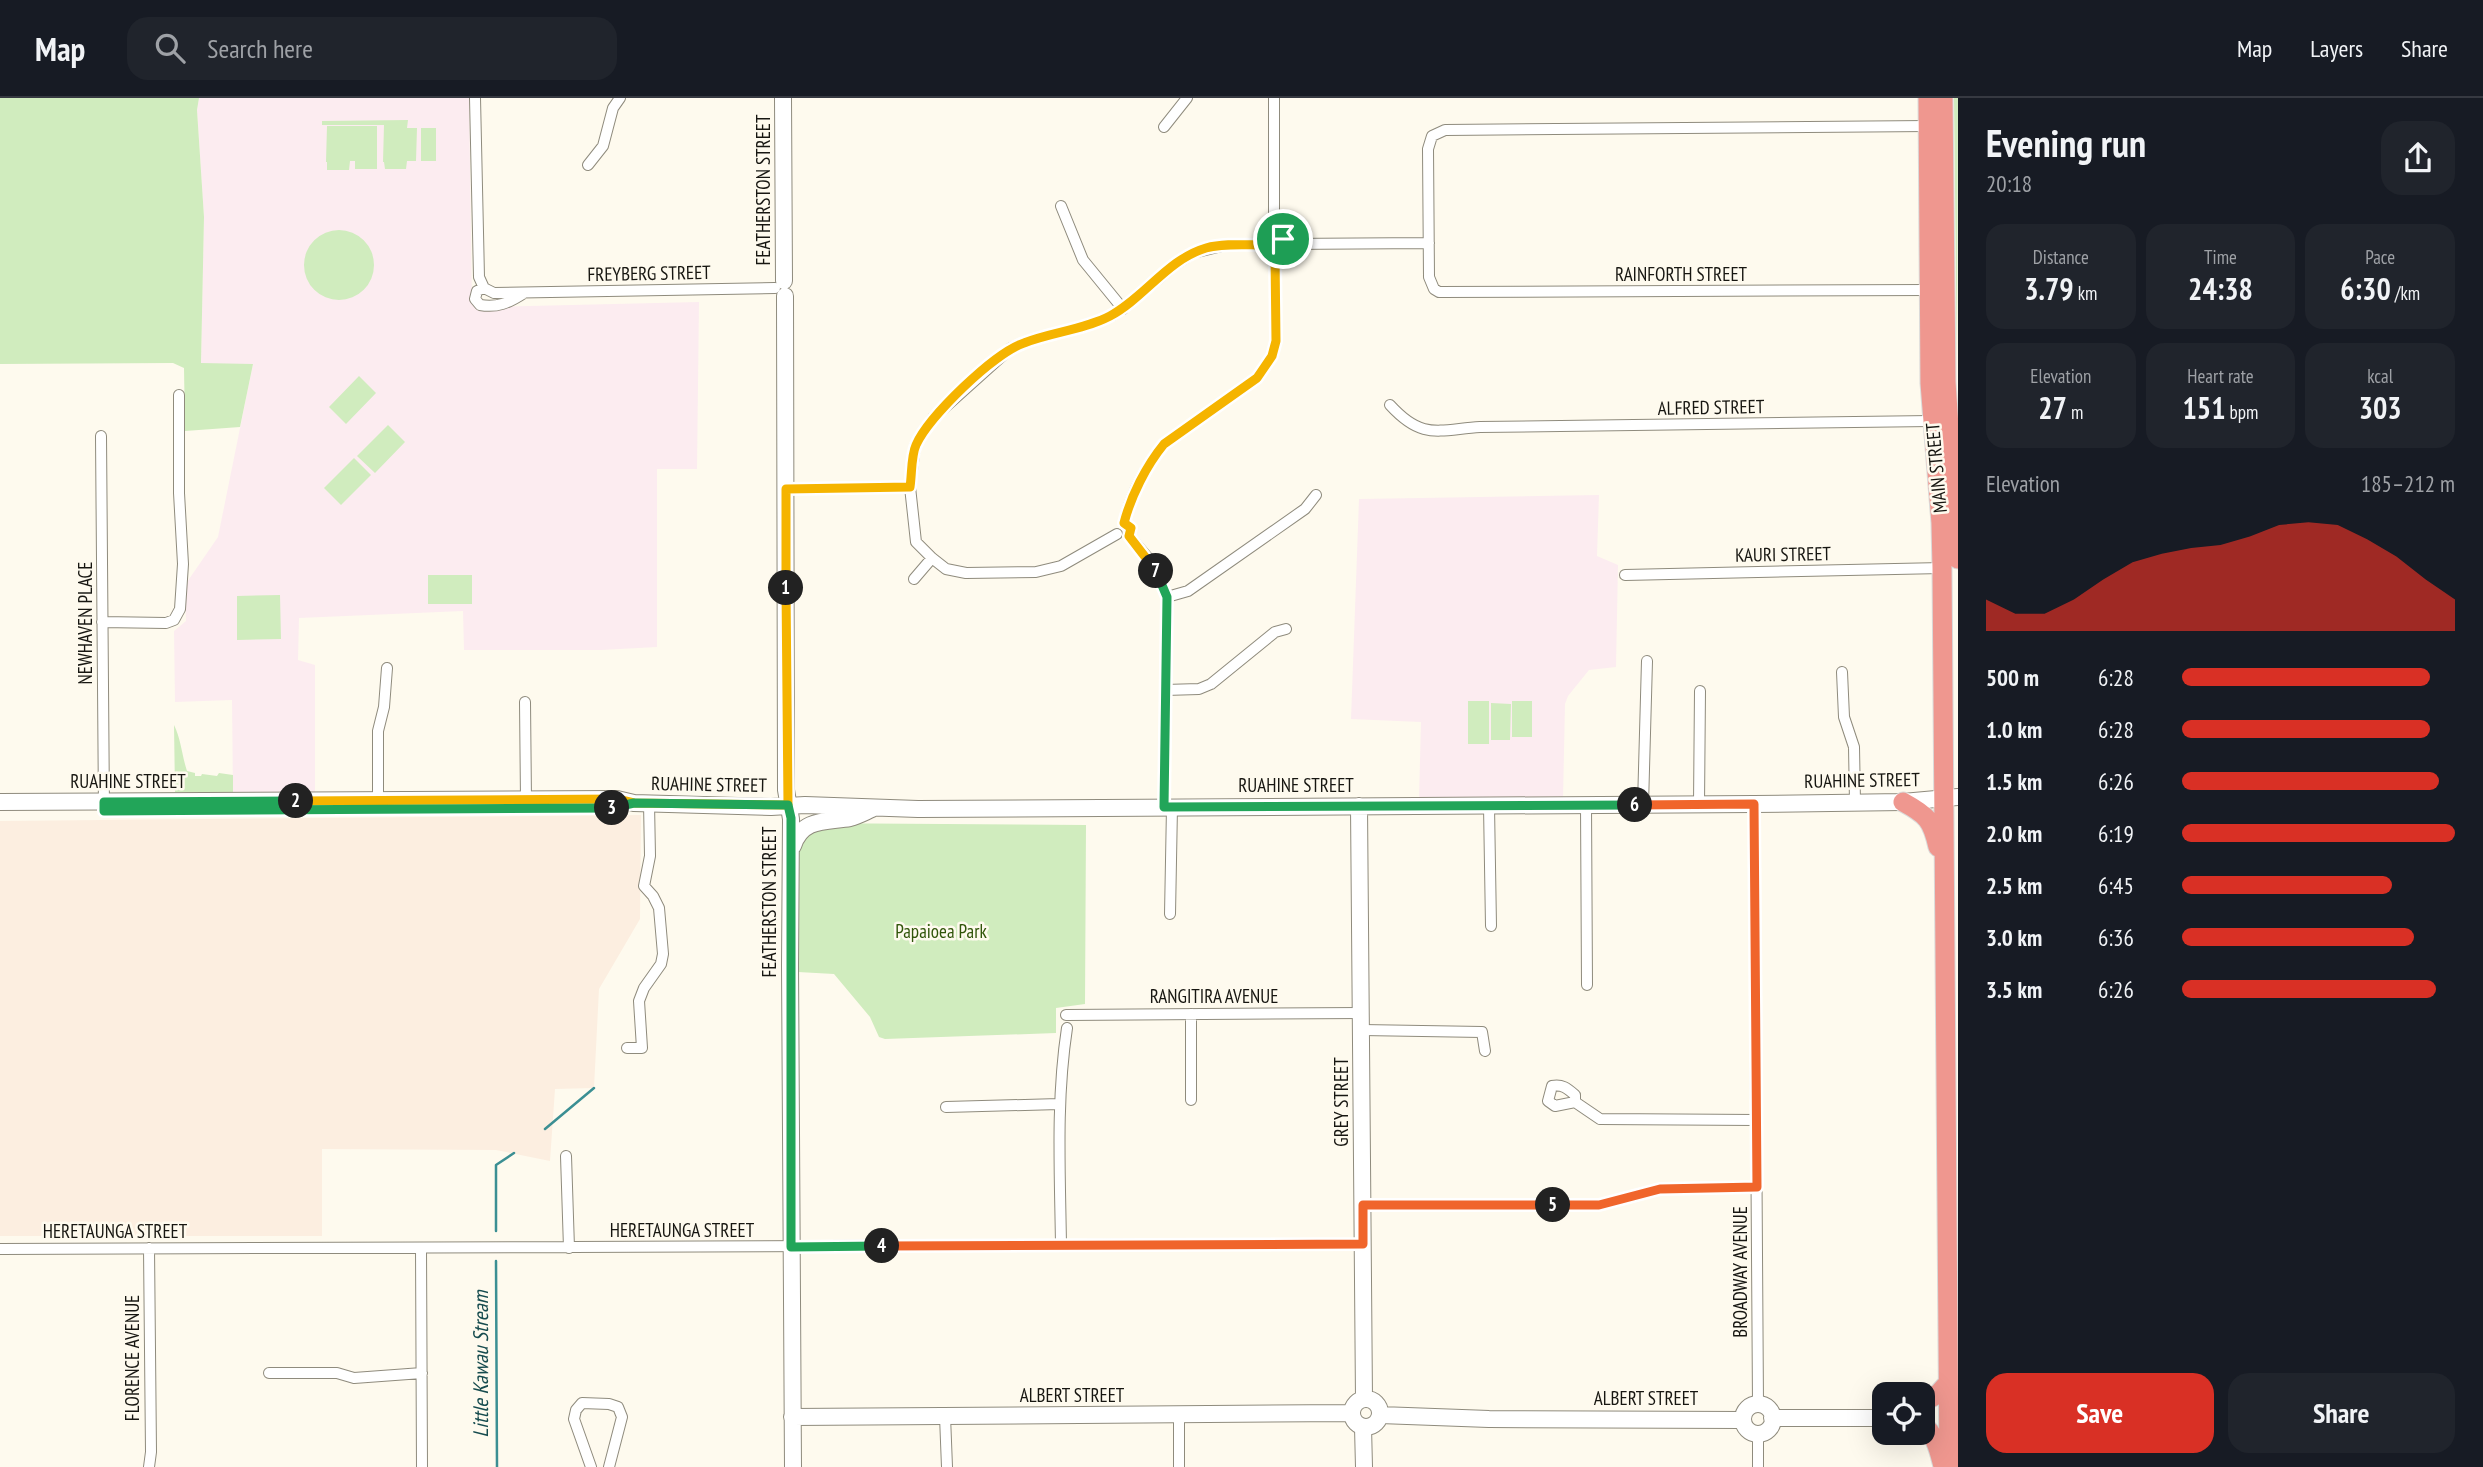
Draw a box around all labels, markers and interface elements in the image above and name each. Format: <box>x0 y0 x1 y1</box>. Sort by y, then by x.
search box <box>127 17 617 80</box>
text: Map <box>35 27 85 70</box>
icon: search <box>151 29 189 67</box>
text: Search here <box>207 32 313 65</box>
text: Map <box>2237 33 2272 64</box>
text: Layers <box>2310 33 2363 64</box>
text: Share <box>2401 33 2448 64</box>
street label: FEATHERSTON STREET <box>751 114 775 266</box>
text: Evening run <box>1986 118 2146 167</box>
button: share <box>2381 121 2455 195</box>
text: 20:18 <box>1986 169 2032 198</box>
pin <box>1253 209 1313 269</box>
icon: arrive <box>1264 220 1302 258</box>
text: Distance <box>2033 245 2089 269</box>
text: Time <box>2204 245 2237 269</box>
text: Pace <box>2365 245 2395 269</box>
street label: FREYBERG STREET <box>587 260 711 286</box>
street label: RAINFORTH STREET <box>1615 262 1748 286</box>
text: 3.79 <box>2024 269 2074 308</box>
text: 24:38 <box>2188 269 2253 308</box>
text: 6:30 <box>2340 269 2391 308</box>
text: km <box>2074 281 2097 305</box>
text: /km <box>2391 281 2420 305</box>
text: Elevation <box>2030 364 2091 388</box>
text: Heart rate <box>2187 364 2254 388</box>
text: kcal <box>2367 364 2393 388</box>
text: 27 <box>2038 388 2067 427</box>
text: 151 <box>2183 388 2226 427</box>
text: 303 <box>2359 388 2402 427</box>
street label: ALFRED STREET <box>1658 394 1765 420</box>
text: m <box>2067 400 2083 424</box>
text: bpm <box>2226 400 2258 424</box>
street label: MAIN STREET <box>1920 421 1952 514</box>
text: Elevation <box>1986 469 2060 498</box>
text: 185–212 m <box>2361 469 2455 498</box>
street label: KAURI STREET <box>1735 541 1832 567</box>
pin: 7 <box>1138 554 1174 588</box>
text: 7 <box>1151 558 1160 582</box>
street label: NEWHAVEN PLACE <box>73 562 97 684</box>
pin: 1 <box>768 570 804 606</box>
text: 1 <box>781 575 790 599</box>
text: 500 m <box>1986 663 2039 692</box>
text: 6:28 <box>2098 663 2134 692</box>
text: 1.0 km <box>1986 715 2042 744</box>
text: 6:28 <box>2098 715 2134 744</box>
street label: RUAHINE STREET <box>1804 767 1920 793</box>
text: 1.5 km <box>1986 767 2042 796</box>
text: 6:26 <box>2098 767 2134 796</box>
street label: RUAHINE STREET <box>70 769 186 793</box>
street label: RUAHINE STREET <box>651 771 767 797</box>
street label: RUAHINE STREET <box>1238 773 1354 797</box>
pin: 2 <box>278 784 314 818</box>
text: 2 <box>291 788 300 812</box>
pin: 6 <box>1618 788 1652 822</box>
pin: 3 <box>594 790 630 826</box>
text: 6 <box>1630 792 1639 816</box>
text: 3 <box>607 795 616 819</box>
text: 2.0 km <box>1986 819 2042 848</box>
text: 6:19 <box>2098 819 2134 848</box>
street label: FEATHERSTON STREET <box>757 826 781 978</box>
text: 2.5 km <box>1986 871 2042 900</box>
text: 6:45 <box>2098 871 2134 900</box>
park label: Papaioea Park <box>895 919 987 943</box>
text: 3.0 km <box>1986 923 2042 952</box>
text: 6:36 <box>2098 923 2134 952</box>
text: 3.5 km <box>1986 975 2042 1004</box>
text: 6:26 <box>2098 975 2134 1004</box>
street label: RANGITIRA AVENUE <box>1150 984 1278 1008</box>
street label: GREY STREET <box>1329 1057 1353 1147</box>
pin: 5 <box>1536 1188 1570 1222</box>
text: 5 <box>1548 1192 1557 1216</box>
street label: BROADWAY AVENUE <box>1728 1206 1752 1338</box>
street label: HERETAUNGA STREET <box>610 1218 755 1242</box>
street label: HERETAUNGA STREET <box>43 1219 188 1243</box>
pin: 4 <box>864 1228 900 1264</box>
text: 4 <box>877 1233 886 1257</box>
water label: Little Kawau Stream <box>467 1289 494 1437</box>
street label: FLORENCE AVENUE <box>120 1295 144 1421</box>
button: Save <box>1986 1373 2214 1453</box>
button: Share <box>2228 1373 2455 1453</box>
map controls <box>1872 1382 1935 1445</box>
button: locate <box>1872 1382 1935 1445</box>
street label: ALBERT STREET <box>1020 1383 1125 1407</box>
street label: ALBERT STREET <box>1594 1386 1699 1410</box>

